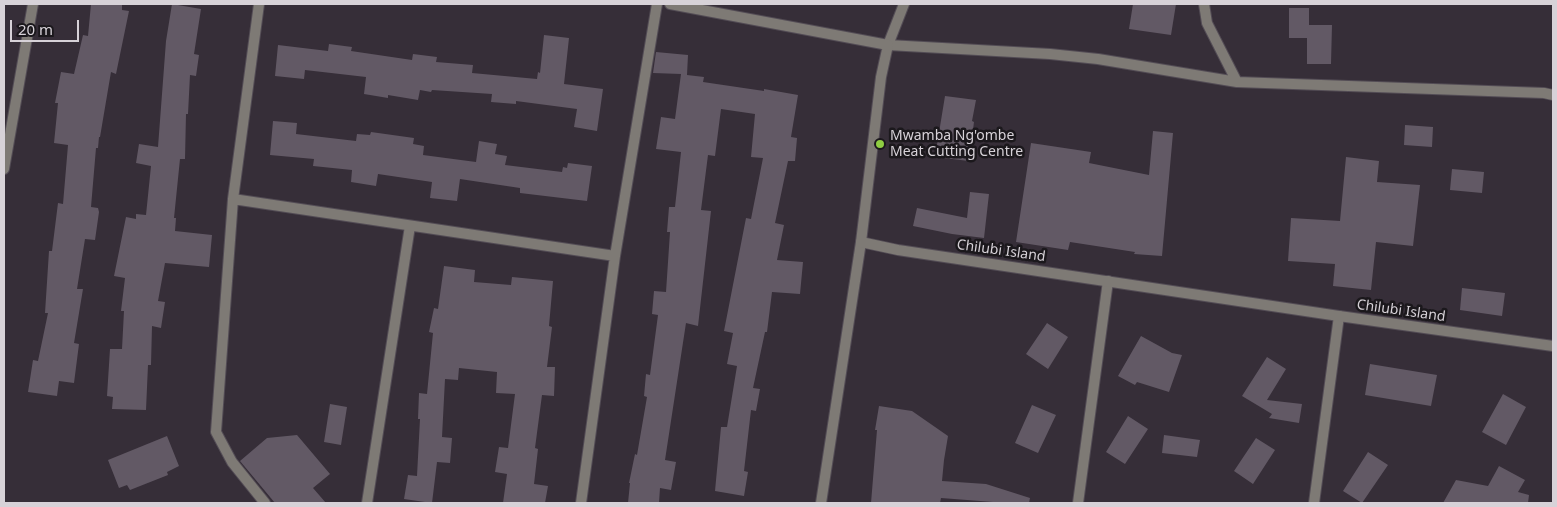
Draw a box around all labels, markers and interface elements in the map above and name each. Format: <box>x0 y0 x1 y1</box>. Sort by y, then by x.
scale bar <box>12 10 81 42</box>
text: 20 m <box>18 19 53 39</box>
place label: Mwamba Ng'ombe Meat Cutting Centre <box>890 128 1023 160</box>
marker: Mwamba Ng'ombe Meat Cutting Centre <box>874 138 886 150</box>
street label: Chilubi Island <box>956 236 1046 266</box>
street label: Chilubi Island <box>1356 296 1446 326</box>

